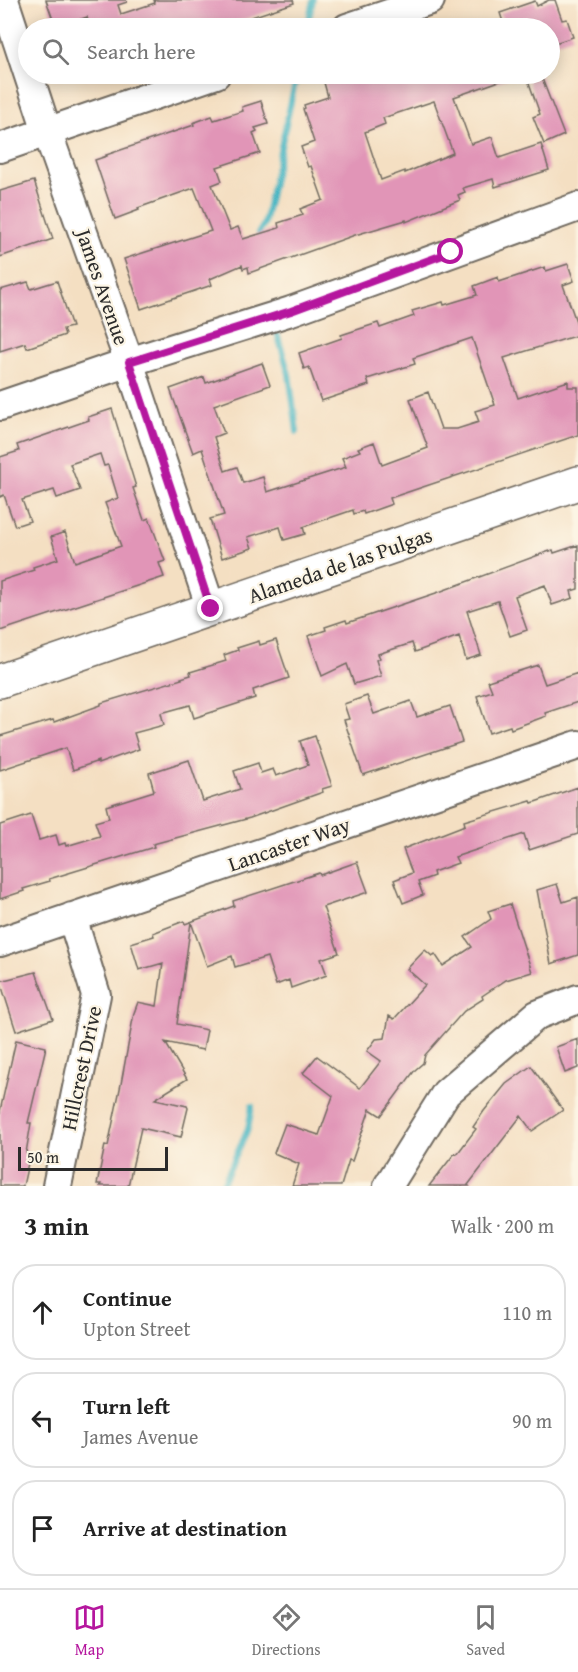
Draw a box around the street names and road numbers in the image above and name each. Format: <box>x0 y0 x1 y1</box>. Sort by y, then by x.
street label: James Avenue <box>68 222 137 349</box>
street label: Alameda de las Pulgas <box>244 519 436 611</box>
street label: Lancaster Way <box>224 808 355 879</box>
street label: Hillcrest Drive <box>53 1003 109 1133</box>

